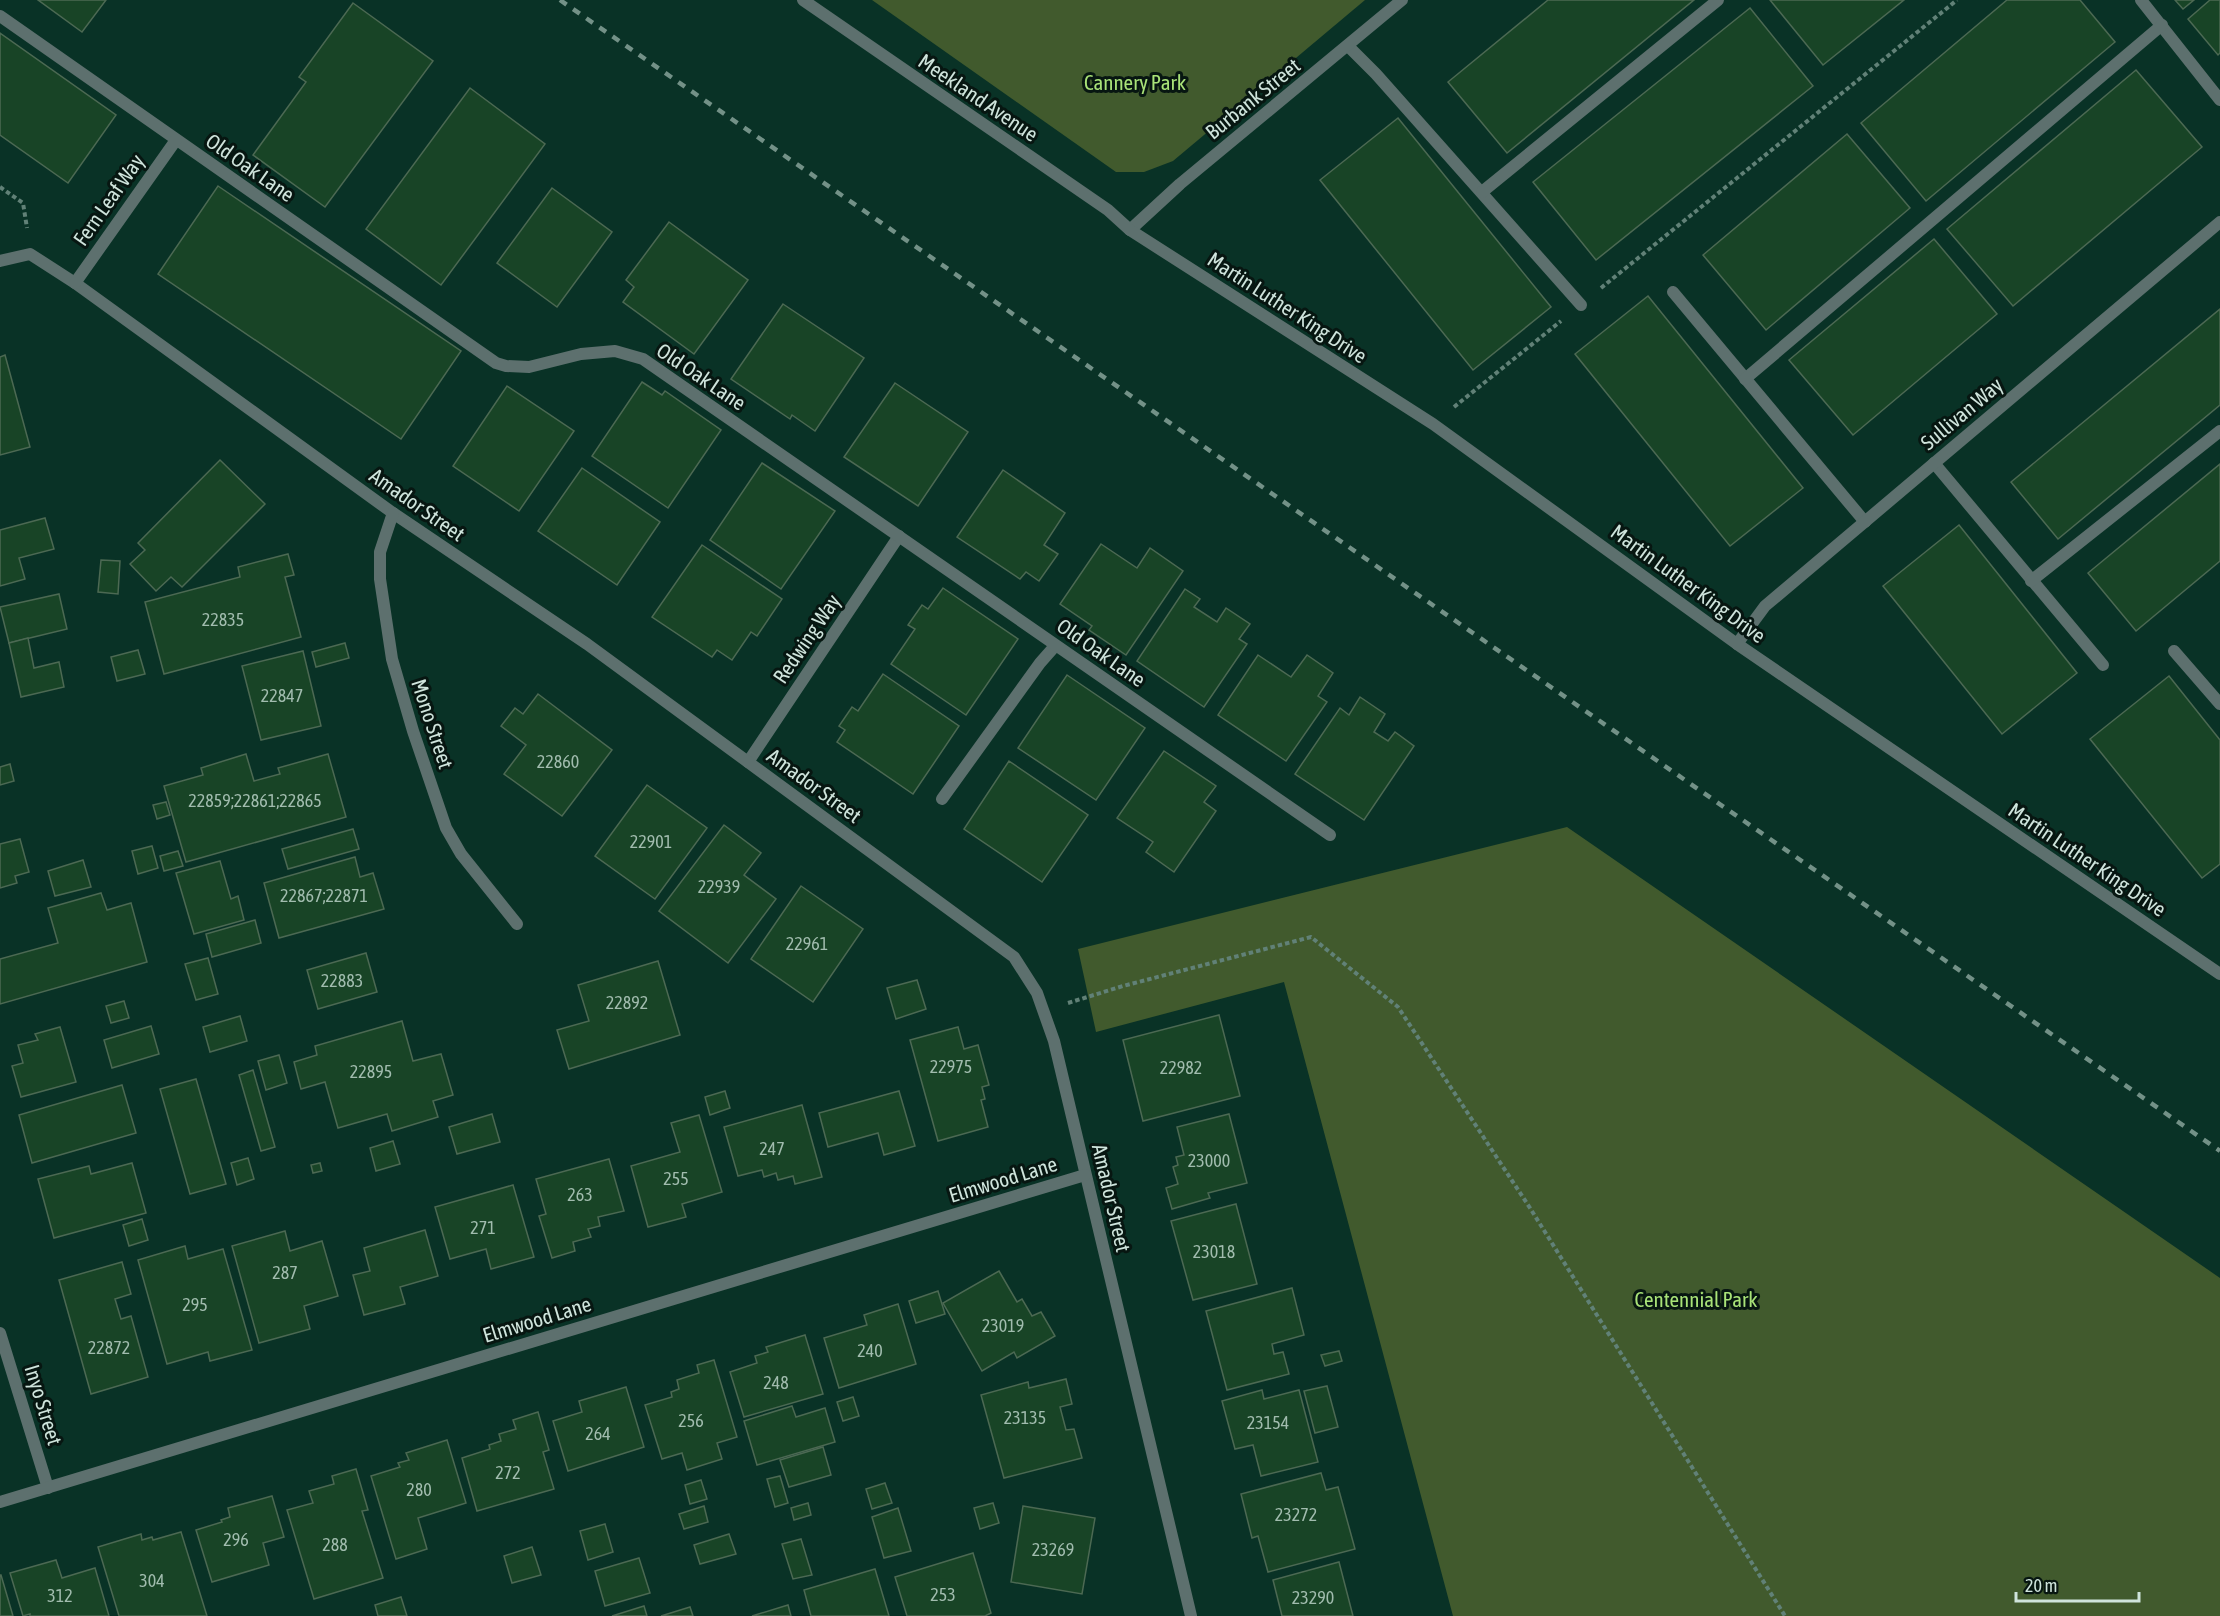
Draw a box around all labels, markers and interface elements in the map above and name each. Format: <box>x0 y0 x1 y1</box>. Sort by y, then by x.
street label: Meekland Avenue <box>914 48 1043 146</box>
street label: Burbank Street <box>1200 53 1304 144</box>
park label: Cannery Park <box>1084 70 1186 94</box>
street label: Old Oak Lane <box>202 128 299 206</box>
street label: Fern Leaf Way <box>68 149 149 250</box>
street label: Martin Luther King Drive <box>1203 247 1372 368</box>
street label: Old Oak Lane <box>652 338 751 415</box>
street label: Sullivan Way <box>1916 372 2007 454</box>
street label: Amador Street <box>366 463 470 546</box>
street label: Martin Luther King Drive <box>1607 519 1770 647</box>
street label: Redwing Way <box>768 589 845 688</box>
house number: 22835 <box>202 609 244 630</box>
street label: Old Oak Lane <box>1053 613 1150 691</box>
street label: Mono Street <box>407 676 459 772</box>
house number: 22847 <box>261 685 303 706</box>
street label: Amador Street <box>763 743 866 827</box>
house number: 22860 <box>537 751 579 772</box>
house number: 22859;22861;22865 <box>188 790 322 811</box>
street label: Martin Luther King Drive <box>2004 798 2171 921</box>
house number: 22901 <box>630 831 672 852</box>
house number: 22939 <box>698 876 740 897</box>
house number: 22867;22871 <box>280 885 368 906</box>
house number: 22961 <box>786 933 828 954</box>
house number: 22883 <box>321 970 363 991</box>
house number: 22892 <box>606 992 648 1013</box>
house number: 22975 <box>930 1056 972 1077</box>
house number: 22982 <box>1160 1057 1202 1078</box>
house number: 22895 <box>350 1061 392 1082</box>
house number: 247 <box>759 1138 785 1159</box>
street label: Amador Street <box>1088 1141 1136 1254</box>
house number: 23000 <box>1188 1150 1230 1171</box>
street label: Elmwood Lane <box>946 1151 1060 1207</box>
house number: 255 <box>663 1168 689 1189</box>
house number: 263 <box>567 1184 593 1205</box>
house number: 271 <box>470 1217 496 1238</box>
house number: 23018 <box>1193 1241 1235 1262</box>
house number: 287 <box>272 1262 298 1283</box>
park label: Centennial Park <box>1634 1287 1758 1311</box>
street label: Elmwood Lane <box>480 1291 594 1347</box>
house number: 295 <box>182 1294 208 1315</box>
house number: 23019 <box>982 1315 1024 1336</box>
house number: 22872 <box>88 1337 130 1358</box>
house number: 240 <box>857 1340 883 1361</box>
street label: Inyo Street <box>20 1362 68 1448</box>
house number: 248 <box>763 1372 789 1393</box>
house number: 23135 <box>1004 1407 1046 1428</box>
house number: 256 <box>678 1410 704 1431</box>
house number: 23154 <box>1247 1412 1289 1433</box>
house number: 264 <box>585 1423 611 1444</box>
house number: 272 <box>495 1462 521 1483</box>
house number: 280 <box>406 1479 432 1500</box>
house number: 23272 <box>1275 1504 1317 1525</box>
house number: 296 <box>223 1529 249 1550</box>
house number: 288 <box>322 1534 348 1555</box>
house number: 23269 <box>1032 1539 1074 1560</box>
scale bar <box>2016 1565 2139 1603</box>
house number: 304 <box>139 1570 165 1591</box>
text: 20 m <box>2025 1575 2057 1596</box>
house number: 253 <box>930 1584 956 1605</box>
house number: 312 <box>47 1585 73 1606</box>
house number: 23290 <box>1292 1587 1334 1608</box>

